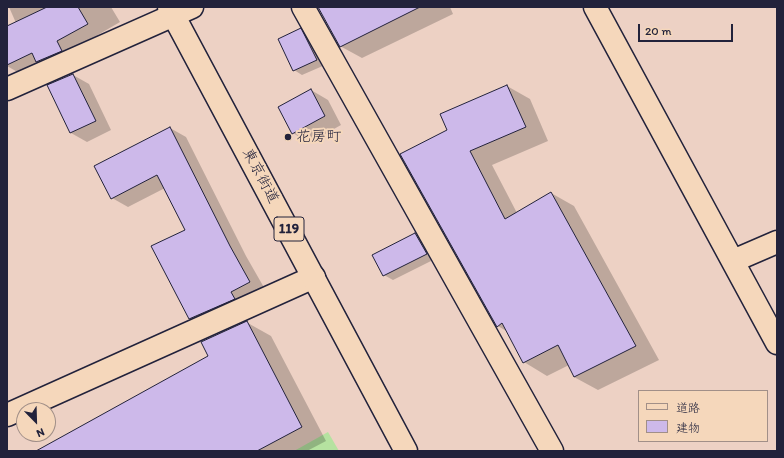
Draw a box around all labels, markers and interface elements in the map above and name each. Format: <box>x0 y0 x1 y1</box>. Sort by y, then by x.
scale bar <box>640 16 735 42</box>
text: 20 m <box>645 24 672 38</box>
place label: 花房町 <box>296 128 341 146</box>
marker: 花房町 <box>283 132 293 142</box>
street label: 東京街道 <box>238 145 282 207</box>
road number: 119 <box>274 217 304 241</box>
legend <box>638 390 768 442</box>
text: 道路 <box>676 401 700 415</box>
north arrow <box>16 402 56 442</box>
text: 建物 <box>676 421 700 435</box>
text: N <box>35 425 46 440</box>

